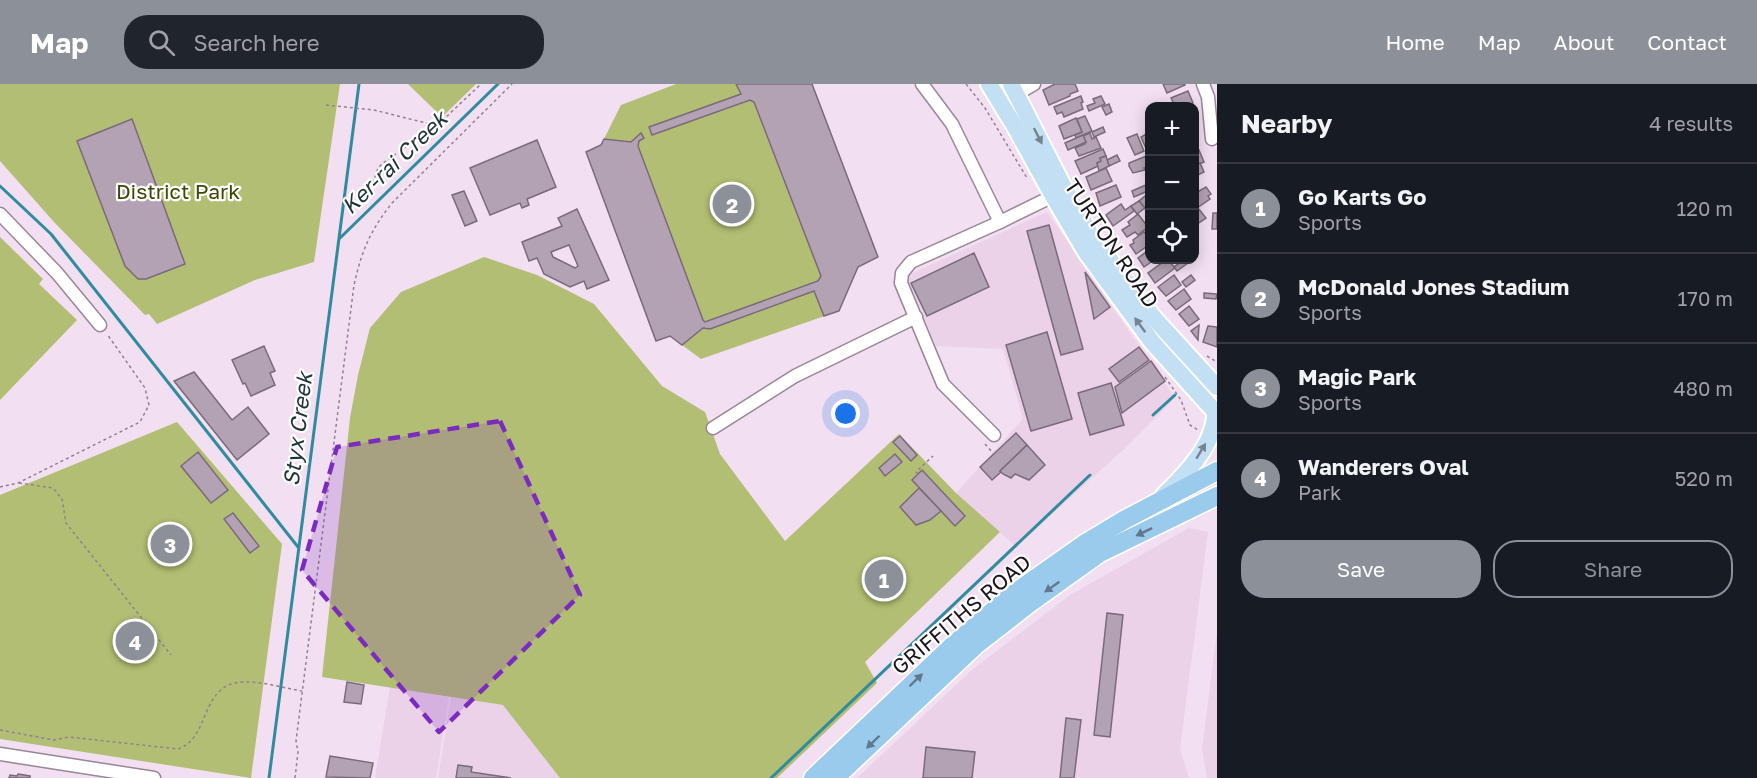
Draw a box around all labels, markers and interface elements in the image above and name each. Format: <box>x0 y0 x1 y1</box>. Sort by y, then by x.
search box <box>124 15 544 69</box>
text: Map <box>30 26 88 59</box>
icon: search <box>145 26 178 59</box>
text: Search here <box>193 29 319 56</box>
text: Home <box>1385 29 1445 55</box>
text: Map <box>1478 29 1521 55</box>
text: About <box>1554 29 1614 55</box>
text: Contact <box>1647 29 1727 55</box>
map controls <box>1145 102 1199 264</box>
button: + <box>1145 102 1199 156</box>
water label: Ker-rai Creek <box>335 103 454 219</box>
text: Nearby <box>1241 108 1332 139</box>
text: 4 results <box>1649 111 1733 135</box>
one-way arrow <box>1033 127 1042 144</box>
button: − <box>1145 156 1199 210</box>
street label: TURTON ROAD <box>1059 174 1165 312</box>
park label: District Park <box>116 178 240 204</box>
pin: 2 <box>712 182 752 226</box>
text: Go Karts Go <box>1298 183 1426 210</box>
text: 1 <box>1255 196 1266 220</box>
text: 120 m <box>1677 196 1733 220</box>
button: locate <box>1145 210 1199 264</box>
text: Sports <box>1298 210 1362 234</box>
text: McDonald Jones Stadium <box>1298 273 1569 300</box>
text: 2 <box>1254 286 1267 310</box>
text: 170 m <box>1678 286 1733 310</box>
text: Sports <box>1298 300 1362 324</box>
one-way arrow <box>1134 318 1146 333</box>
text: Magic Park <box>1298 363 1417 390</box>
water label: Styx Creek <box>277 368 318 487</box>
text: 3 <box>1254 376 1267 400</box>
text: 480 m <box>1674 376 1733 400</box>
text: Sports <box>1298 390 1362 414</box>
your location <box>831 399 860 428</box>
one-way arrow <box>1196 442 1206 459</box>
text: Wanderers Oval <box>1298 453 1469 480</box>
text: 4 <box>1254 466 1267 490</box>
text: 520 m <box>1675 466 1733 490</box>
text: Park <box>1298 480 1341 504</box>
pin: 3 <box>150 522 190 566</box>
one-way arrow <box>1135 527 1152 537</box>
button: Save <box>1241 540 1481 598</box>
button: Share <box>1493 540 1733 598</box>
street label: GRIFFITHS ROAD <box>886 548 1036 680</box>
pin: 1 <box>864 556 904 602</box>
one-way arrow <box>1045 580 1060 592</box>
pin: 4 <box>116 618 154 664</box>
one-way arrow <box>909 673 924 687</box>
one-way arrow <box>866 735 881 749</box>

